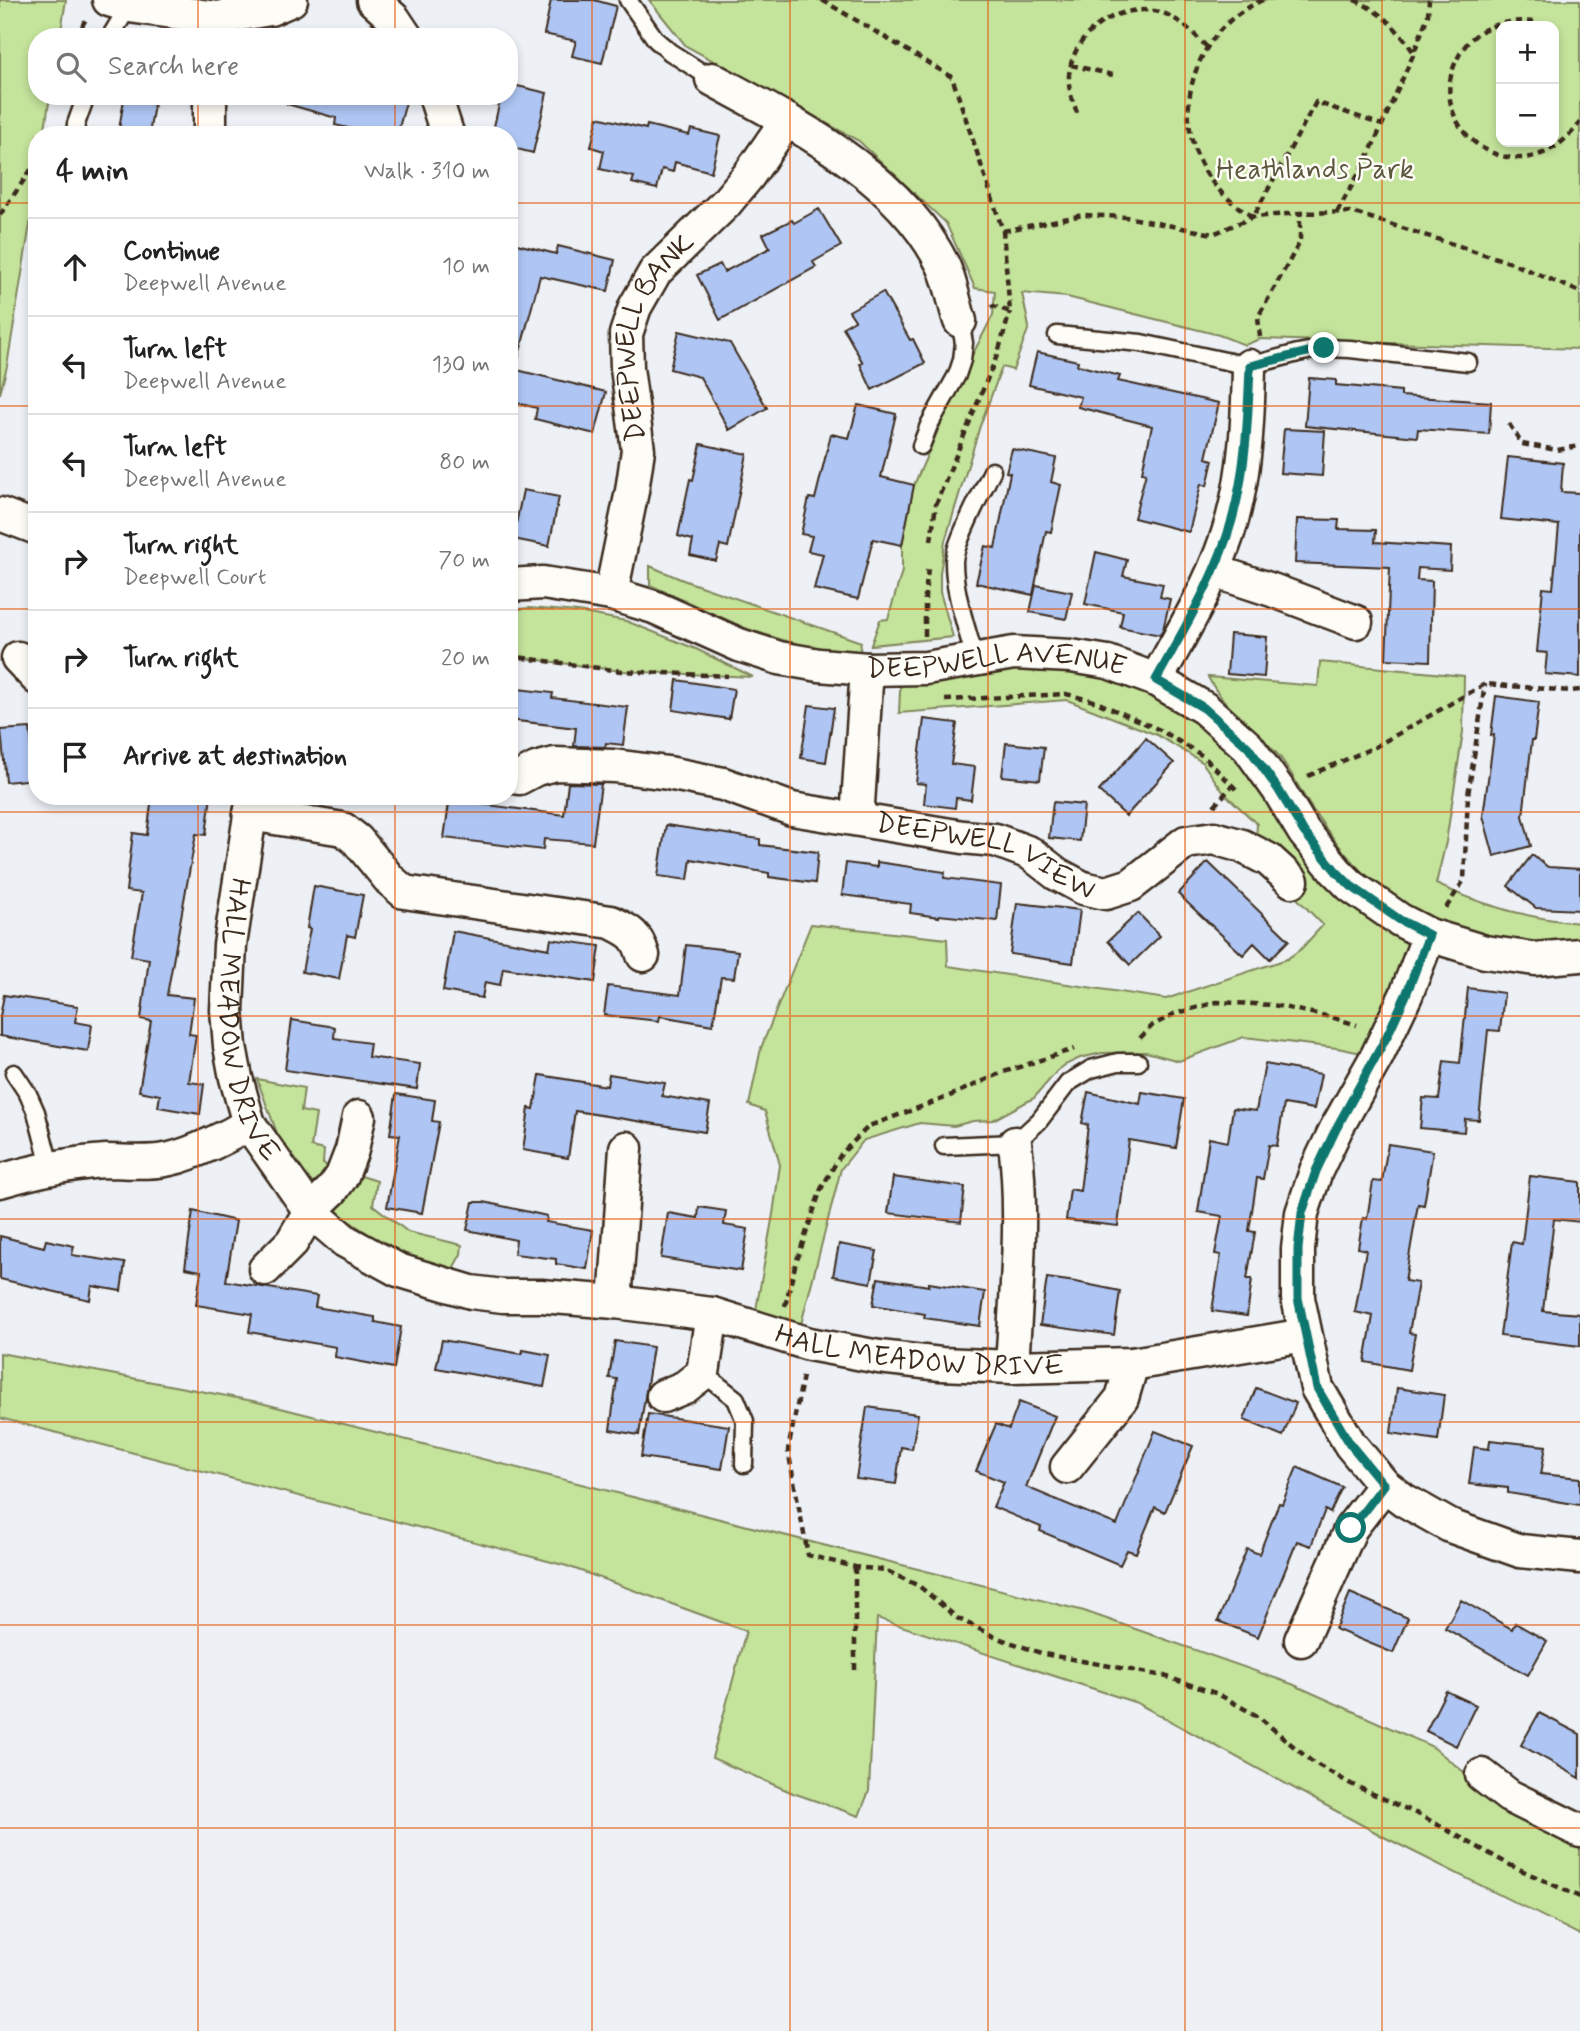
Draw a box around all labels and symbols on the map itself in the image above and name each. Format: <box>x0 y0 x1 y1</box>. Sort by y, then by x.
park label: Heathlands Park <box>1216 152 1414 189</box>
street label: DEEPWELL BANK <box>607 225 703 444</box>
route end <box>1308 332 1339 363</box>
street label: DEEPWELL AVENUE <box>866 634 1131 688</box>
street label: DEEPWELL VIEW <box>873 805 1101 909</box>
street label: HALL MEADOW DRIVE <box>208 876 288 1169</box>
street label: HALL MEADOW DRIVE <box>770 1316 1064 1386</box>
route start <box>1335 1512 1366 1543</box>

